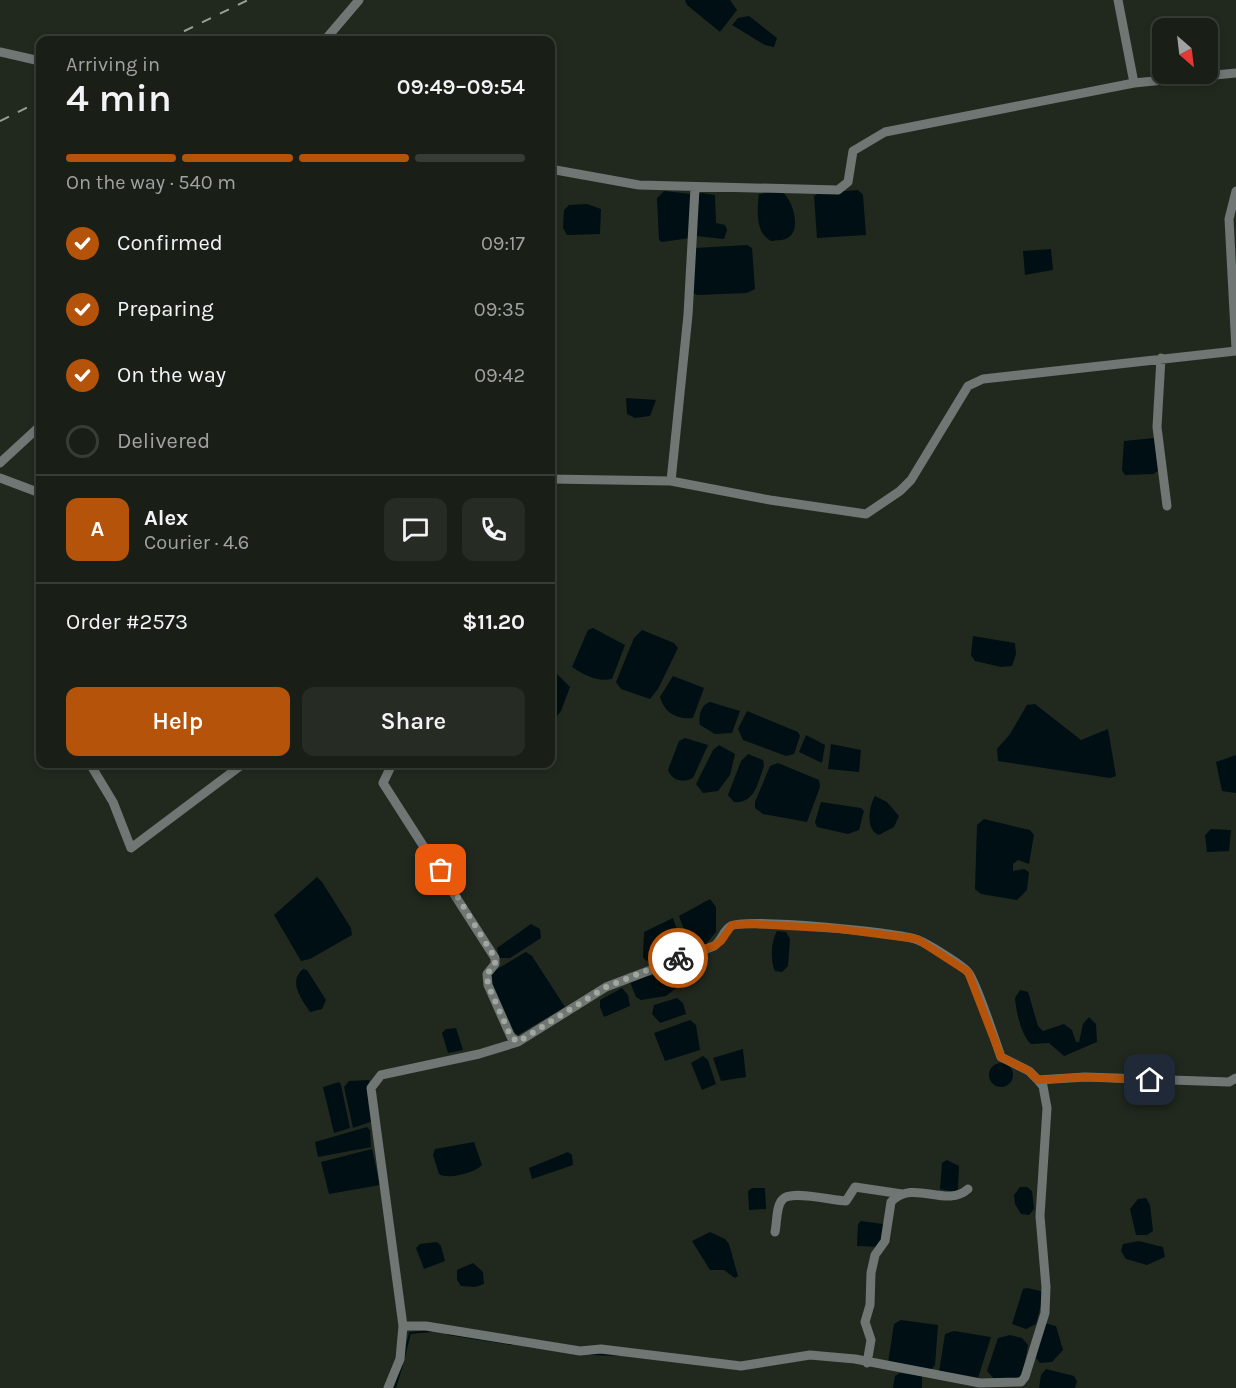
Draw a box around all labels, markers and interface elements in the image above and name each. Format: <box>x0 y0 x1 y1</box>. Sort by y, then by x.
north arrow <box>1152 18 1218 84</box>
map controls <box>1152 18 1218 84</box>
text: Arriving in <box>66 53 160 76</box>
text: 09:49–09:54 <box>397 74 525 100</box>
text: 4 min <box>66 75 172 121</box>
text: On the way · 540 m <box>66 171 236 194</box>
icon: check <box>66 227 99 260</box>
text: Confirmed <box>117 230 223 256</box>
text: 09:17 <box>481 232 525 255</box>
icon: check <box>66 293 99 326</box>
text: Preparing <box>117 296 214 322</box>
text: 09:35 <box>474 298 525 321</box>
icon: check <box>66 359 99 392</box>
text: On the way <box>117 362 226 388</box>
text: 09:42 <box>474 364 525 387</box>
text: Delivered <box>117 428 210 454</box>
button: chat <box>384 498 447 561</box>
button: phone <box>462 498 525 561</box>
text: Alex <box>144 505 188 531</box>
text: A <box>91 516 104 542</box>
text: Courier · 4.6 <box>144 531 249 554</box>
text: Order #2573 <box>66 609 188 635</box>
text: $11.20 <box>462 609 525 635</box>
button: Help <box>66 687 290 756</box>
button: Share <box>302 687 525 756</box>
pin <box>415 844 466 895</box>
icon: bag <box>424 853 457 886</box>
courier <box>648 928 708 988</box>
icon: bike <box>662 942 695 975</box>
pin <box>1124 1054 1175 1105</box>
icon: home <box>1133 1063 1166 1096</box>

